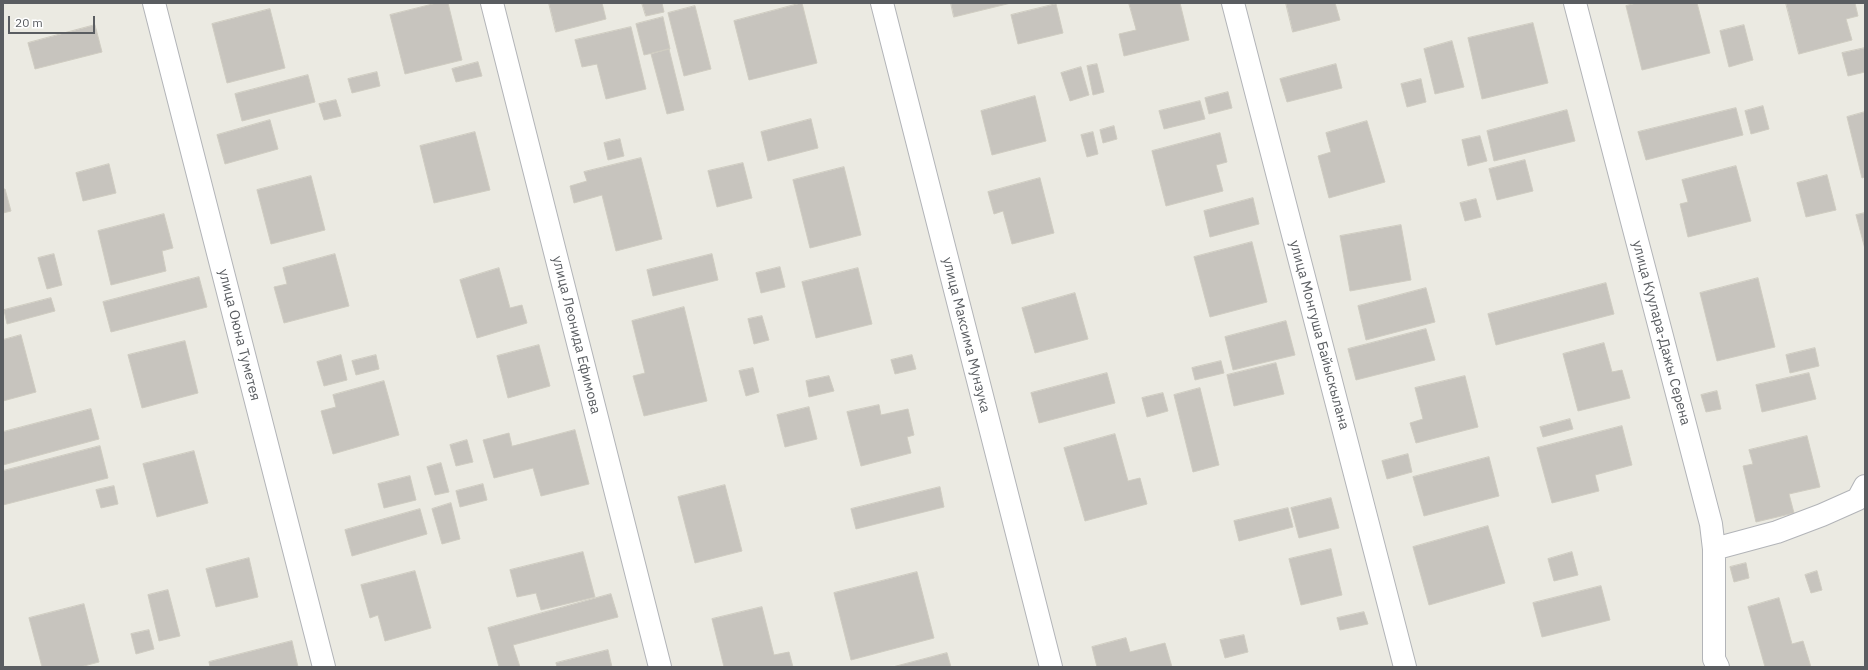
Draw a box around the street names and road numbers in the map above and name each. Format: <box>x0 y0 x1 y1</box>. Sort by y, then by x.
street label: улица Монгуша Байыскылана <box>1286 238 1352 432</box>
street label: улица Куулара-Дажы Серена <box>1628 239 1694 427</box>
street label: улица Леонида Ефимова <box>548 254 604 416</box>
street label: улица Максима Мунзука <box>939 255 993 415</box>
street label: улица Оюна Туметея <box>214 267 264 403</box>

